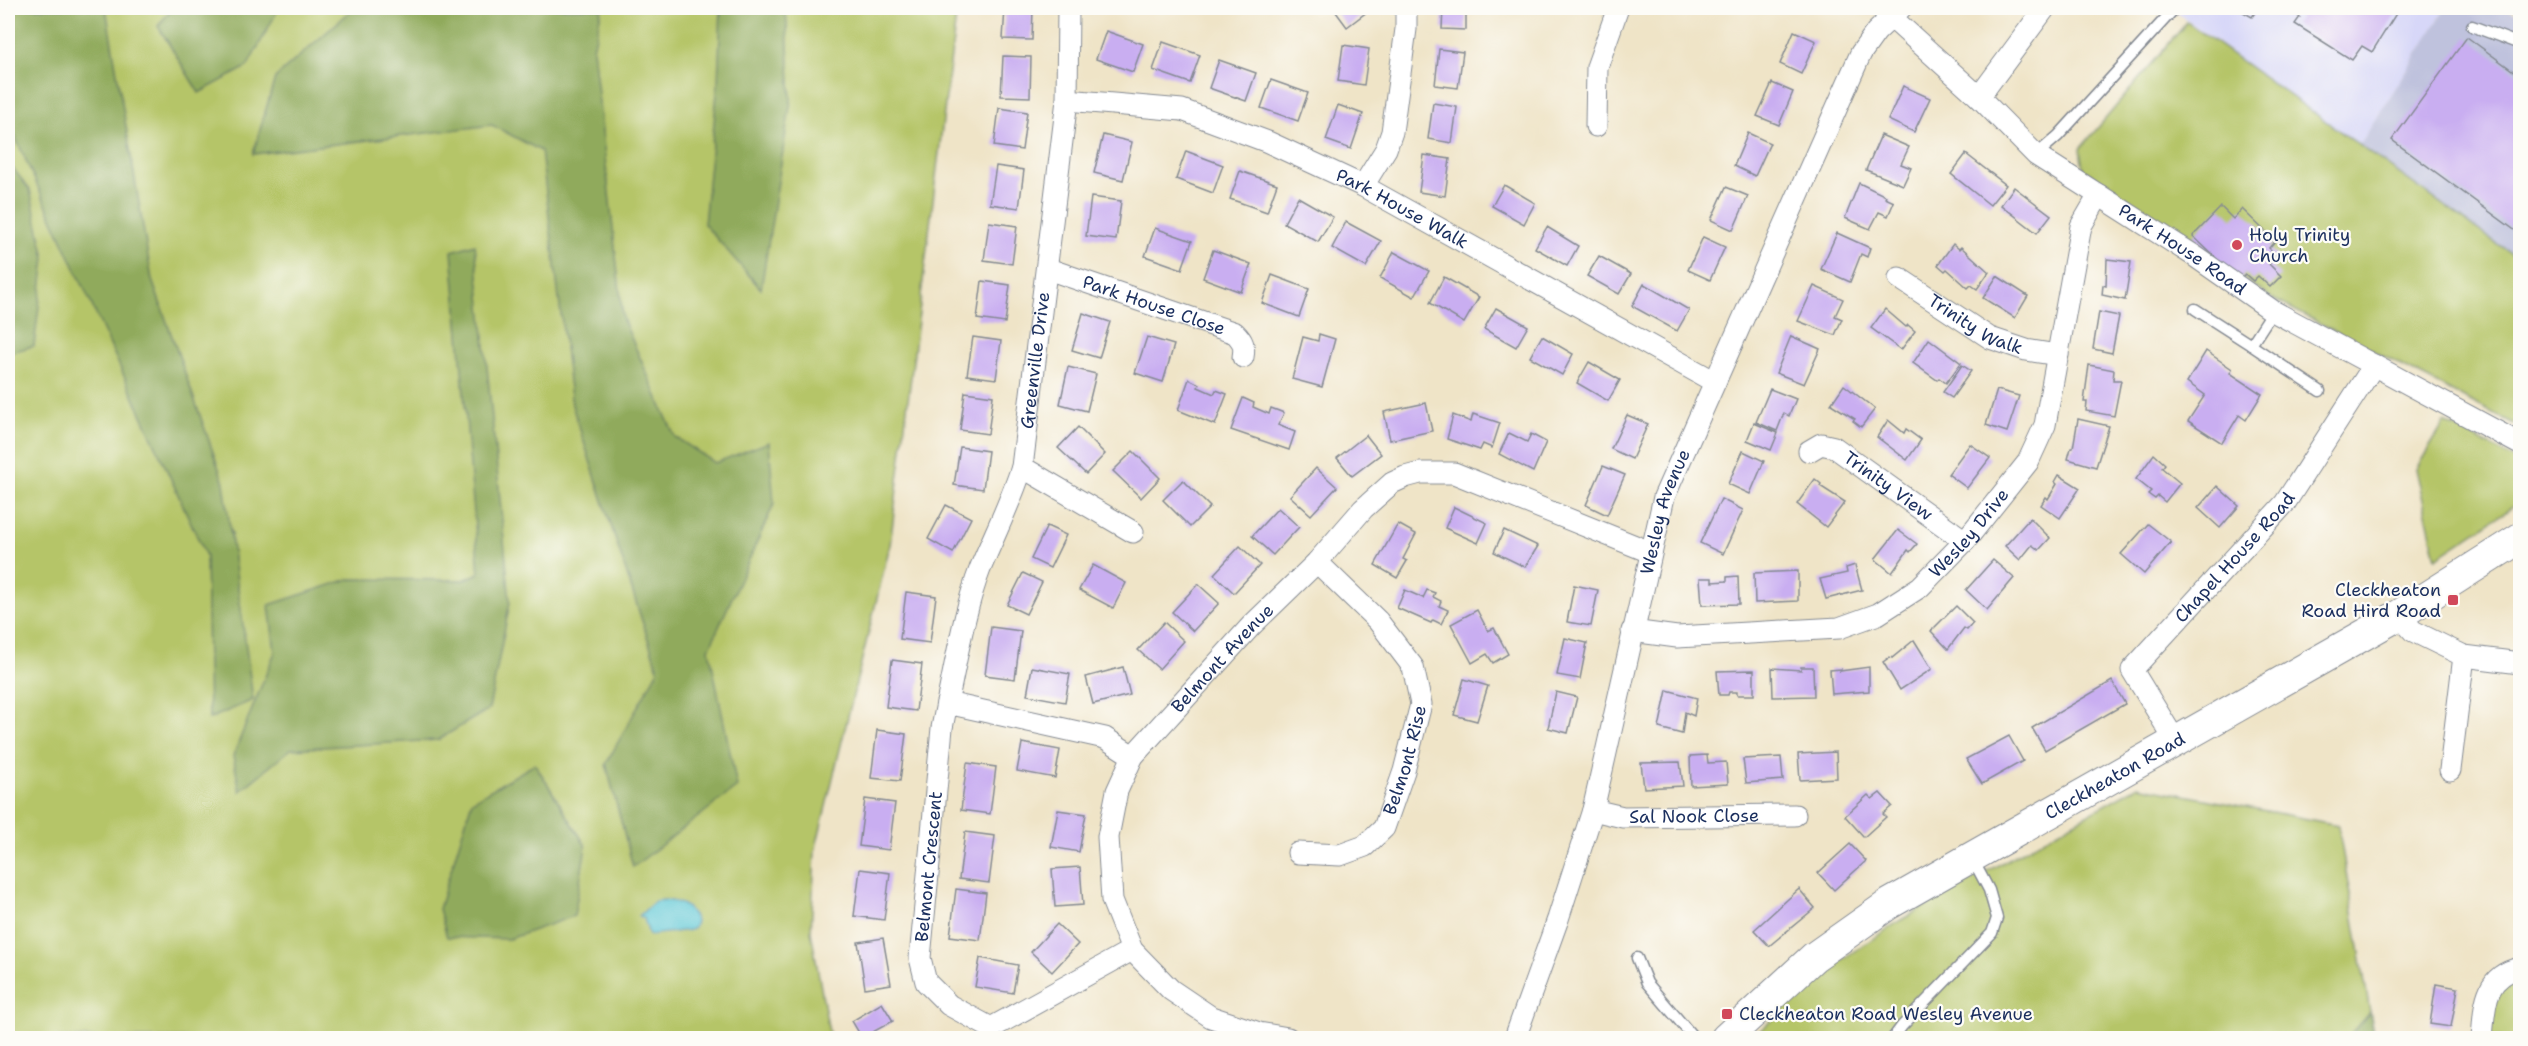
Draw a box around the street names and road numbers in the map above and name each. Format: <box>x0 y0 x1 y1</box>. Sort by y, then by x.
street label: Park House Walk <box>1332 163 1473 254</box>
street label: Park House Road <box>2114 198 2251 301</box>
street label: Park House Close <box>1079 270 1229 341</box>
street label: Trinity Walk <box>1923 288 2026 360</box>
street label: Greenville Drive <box>1015 290 1055 430</box>
street label: Wesley Avenue <box>1635 445 1696 577</box>
street label: Trinity View <box>1839 446 1938 526</box>
street label: Wesley Drive <box>1924 483 2014 583</box>
street label: Chapel House Road <box>2169 488 2301 628</box>
street label: Belmont Avenue <box>1166 598 1279 718</box>
street label: Belmont Rise <box>1378 703 1432 818</box>
street label: Cleckheaton Road <box>2040 727 2189 825</box>
street label: Belmont Crescent <box>910 790 948 943</box>
street label: Sal Nook Close <box>1629 803 1759 829</box>

